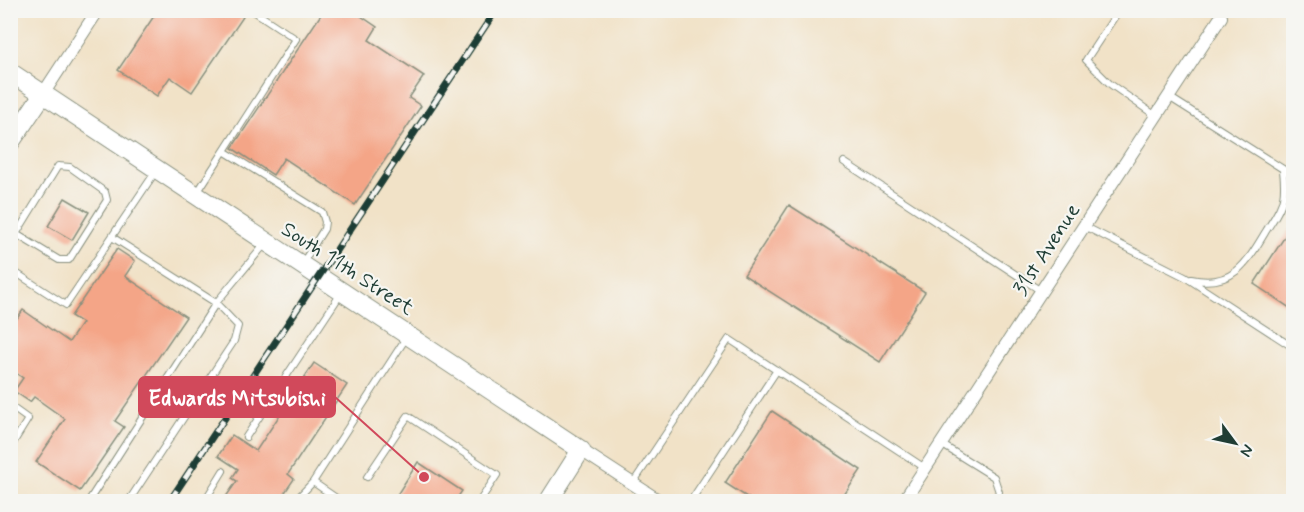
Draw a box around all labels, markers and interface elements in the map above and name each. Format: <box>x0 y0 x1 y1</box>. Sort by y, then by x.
street label: 31st Avenue <box>1007 198 1087 301</box>
street label: South 11th Street <box>276 215 420 323</box>
callout: Edwards Mitsubishi <box>139 377 335 417</box>
text: Edwards Mitsubishi <box>148 385 326 413</box>
north arrow <box>1205 413 1265 473</box>
text: N <box>1235 440 1258 461</box>

